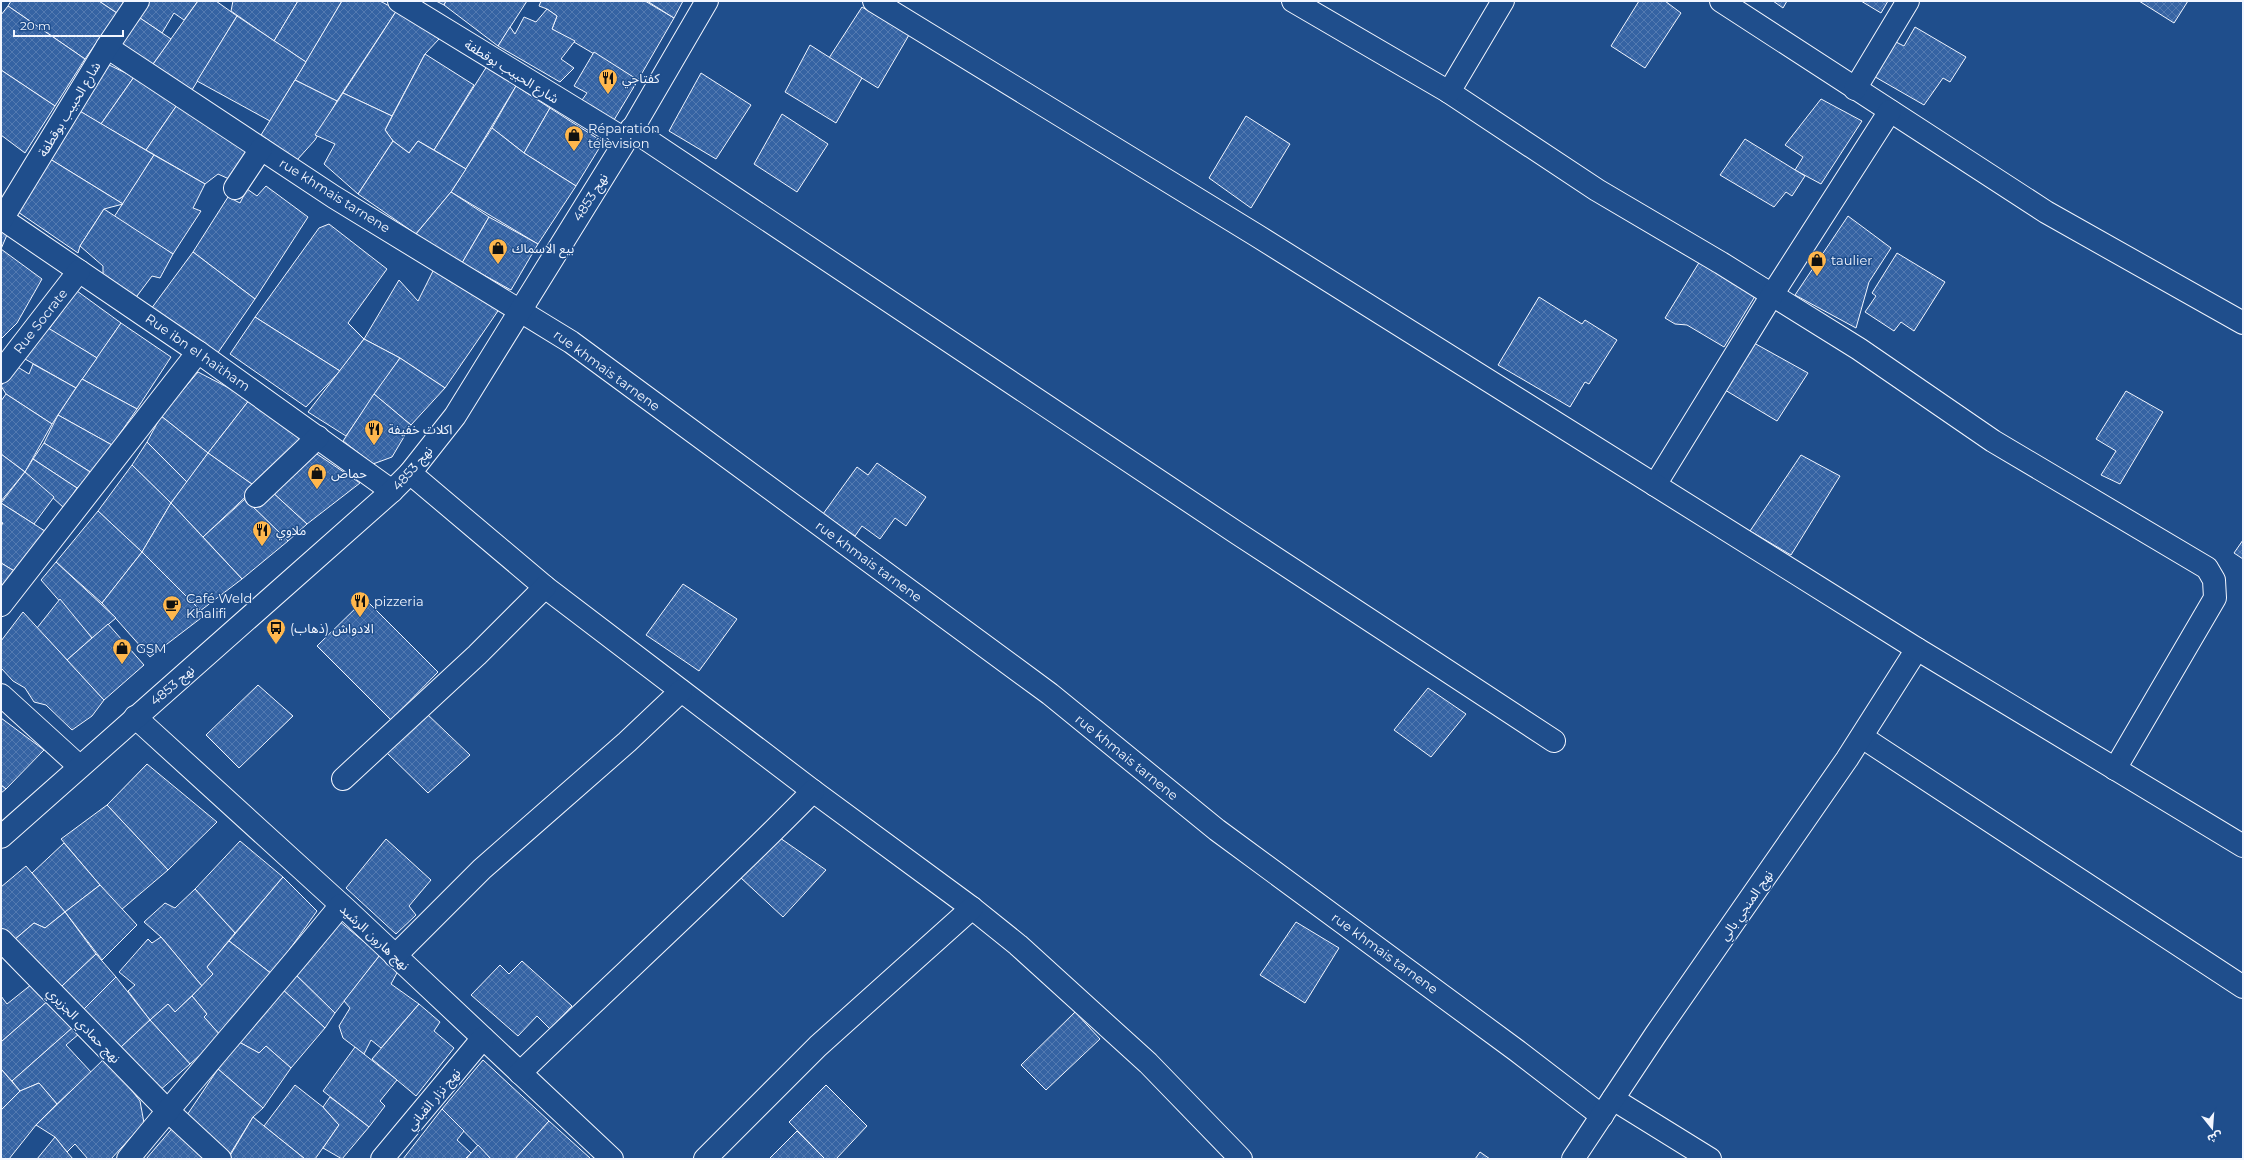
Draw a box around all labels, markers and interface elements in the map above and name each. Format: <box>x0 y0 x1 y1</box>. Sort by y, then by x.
scale bar <box>14 12 123 38</box>
text: 20 m <box>20 18 51 33</box>
street label: شارع الحبيب بوقطفة <box>460 36 562 109</box>
street label: شارع الحبيب بوقطفة <box>34 59 106 161</box>
restaurant icon: كفتاجي <box>597 67 619 95</box>
place label: كفتاجي <box>622 70 660 89</box>
place label: Réparation télèvision <box>588 120 660 151</box>
shop icon: Réparation télèvision <box>563 124 585 152</box>
street label: rue khmais tarnene <box>277 154 393 236</box>
street label: نهج 4853 <box>569 170 614 226</box>
shop icon: بيع الاسماك <box>487 237 509 265</box>
place label: بيع الاسماك <box>512 240 574 259</box>
shop icon: taulier <box>1806 249 1828 277</box>
place label: taulier <box>1831 252 1872 268</box>
street label: Rue Socrate <box>10 285 70 357</box>
street label: Rue ibn el haitham <box>143 310 253 394</box>
street label: rue khmais tarnene <box>551 326 663 414</box>
restaurant icon: اكلات خفيفة <box>363 418 385 446</box>
place label: اكلات خفيفة <box>388 421 452 437</box>
street label: نهج 4853 <box>388 443 438 495</box>
shop icon: حماص <box>306 462 328 490</box>
place label: حماص <box>331 465 367 482</box>
street label: rue khmais tarnene <box>813 517 925 605</box>
restaurant icon: ملاوي <box>251 519 273 547</box>
place label: ملاوي <box>276 522 306 541</box>
place label: Café Weld Khalifi <box>186 590 252 621</box>
restaurant icon: pizzeria <box>349 590 371 618</box>
place label: pizzeria <box>374 593 424 609</box>
cafe icon: Café Weld Khalifi <box>161 594 183 622</box>
bus stop icon: الادواش (ذهاب) <box>265 617 287 645</box>
place label: الادواش (ذهاب) <box>290 620 374 637</box>
shop icon: GSM <box>111 637 133 665</box>
place label: GSM <box>136 640 166 656</box>
street label: نهج 4853 <box>147 661 199 711</box>
street label: rue khmais tarnene <box>1072 711 1182 803</box>
street label: نهج المنجي بالي <box>1716 867 1779 945</box>
street label: نهج هارون الرشيد <box>335 901 413 975</box>
street label: rue khmais tarnene <box>1329 909 1441 997</box>
street label: نهج حمادي الجزيري <box>42 984 124 1068</box>
street label: نهج نزار القباني <box>403 1065 466 1135</box>
north arrow <box>2192 1108 2232 1148</box>
text: ش <box>2206 1129 2224 1146</box>

